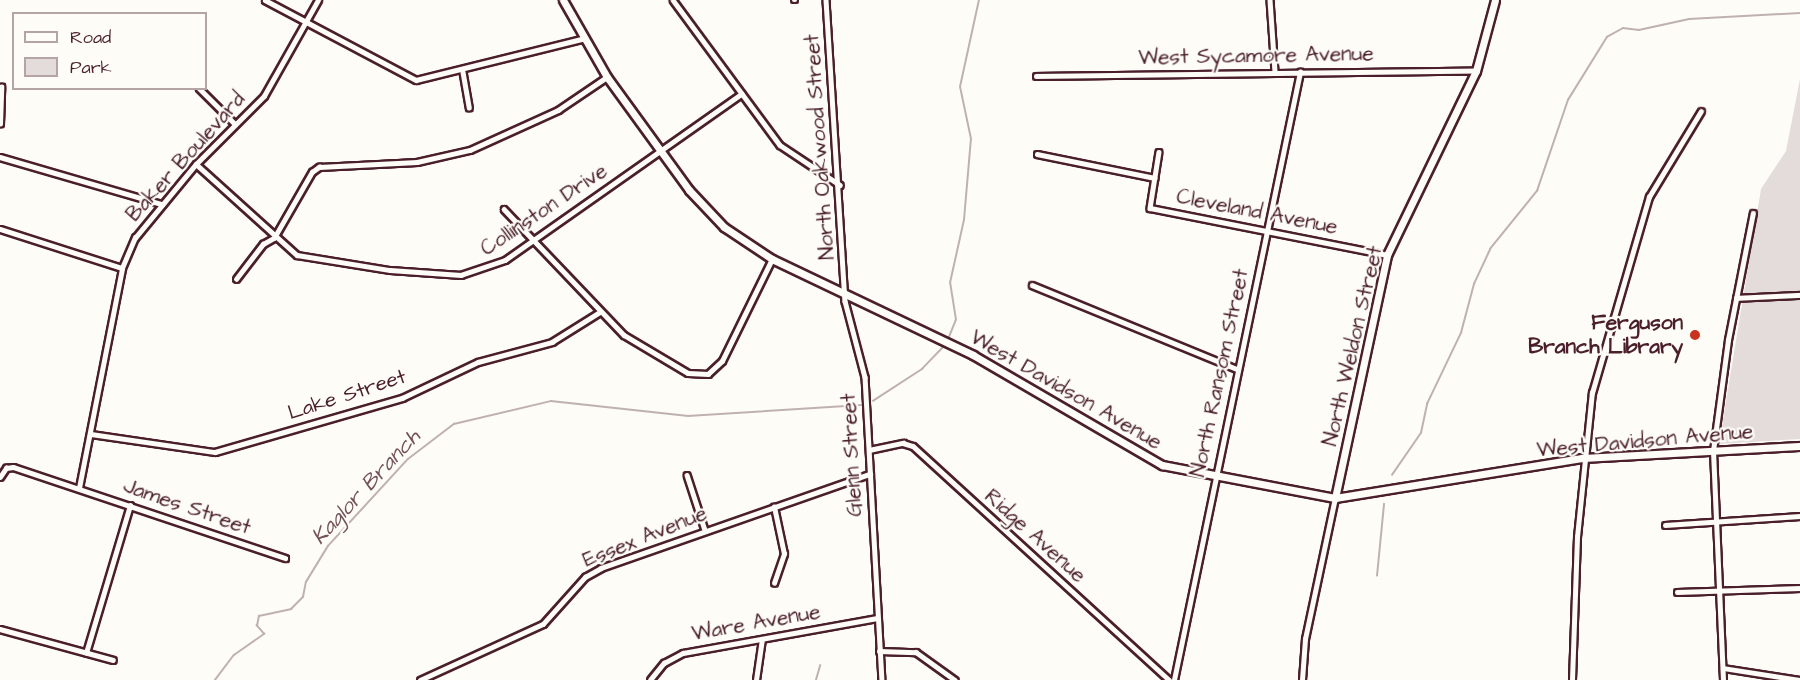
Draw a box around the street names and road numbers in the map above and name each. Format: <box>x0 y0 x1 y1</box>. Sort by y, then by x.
street label: North Oakwood Street <box>800 33 840 261</box>
street label: West Sycamore Avenue <box>1138 41 1374 71</box>
street label: Baker Boulevard <box>121 87 251 227</box>
street label: Collinston Drive <box>476 158 612 262</box>
street label: Cleveland Avenue <box>1174 184 1340 240</box>
street label: North Weldon Street <box>1318 244 1388 448</box>
street label: North Ransom Street <box>1186 267 1254 479</box>
street label: West Davidson Avenue <box>966 325 1166 455</box>
street label: Lake Street <box>285 364 409 426</box>
street label: Glenn Street <box>836 393 868 517</box>
street label: West Davidson Avenue <box>1536 419 1754 463</box>
street label: James Street <box>120 473 254 541</box>
street label: Ridge Avenue <box>979 484 1091 588</box>
street label: Essex Avenue <box>579 501 711 573</box>
street label: Ware Avenue <box>690 599 822 647</box>

